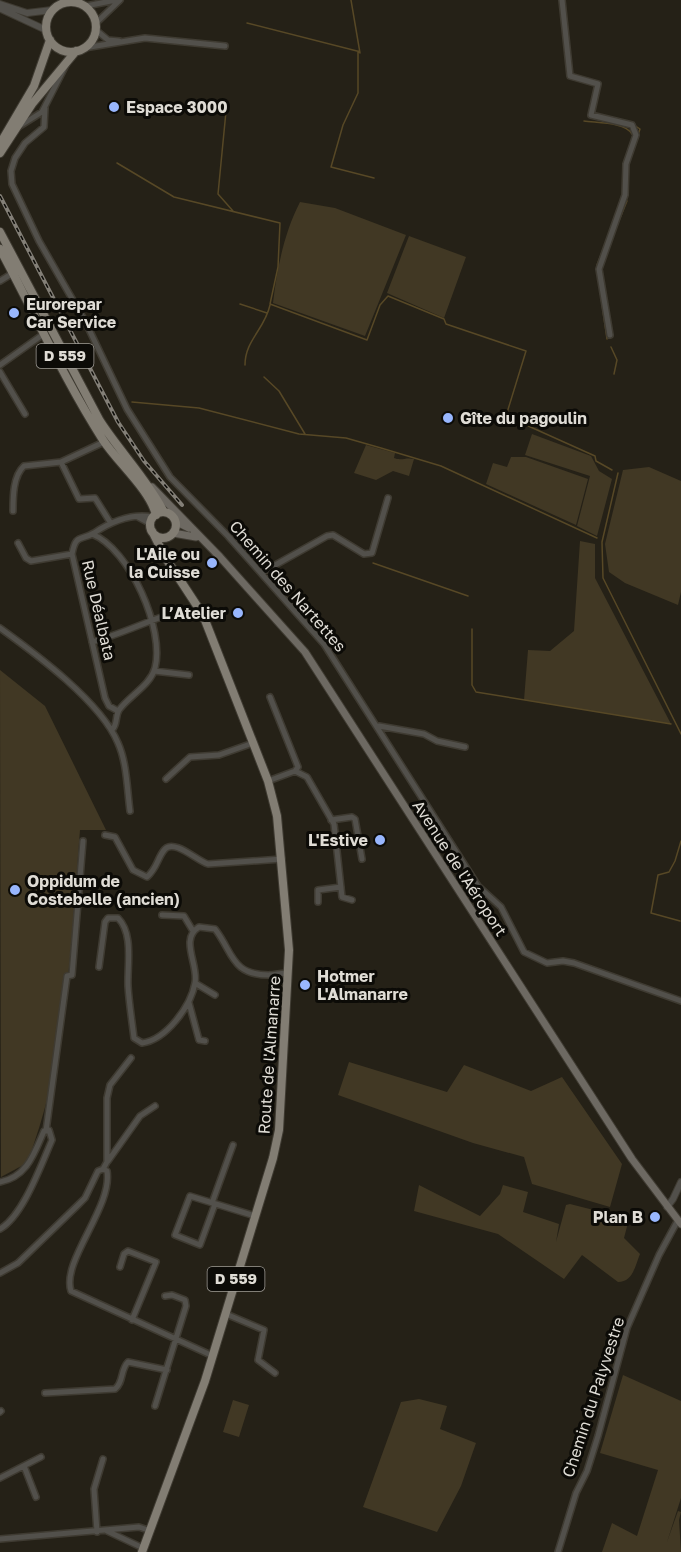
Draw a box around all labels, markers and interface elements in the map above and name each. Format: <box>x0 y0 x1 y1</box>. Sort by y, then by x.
place label: Espace 3000 <box>126 97 228 117</box>
marker: Espace 3000 <box>107 100 121 114</box>
place label: Eurorepar Car Service <box>26 294 116 332</box>
marker: Eurorepar Car Service <box>7 306 21 320</box>
road number: D 559 <box>36 344 94 368</box>
place label: Gîte du pagoulin <box>460 408 587 428</box>
marker: Gîte du pagoulin <box>441 411 455 425</box>
street label: Chemin des Nartettes <box>225 516 351 656</box>
place label: L'Aile ou la Cuisse <box>129 544 200 582</box>
marker: L'Aile ou la Cuisse <box>205 556 219 570</box>
street label: Rue Déalbata <box>78 558 120 662</box>
place label: L’Atelier <box>161 603 226 623</box>
marker: L’Atelier <box>231 606 245 620</box>
street label: Avenue de l'Aéroport <box>409 796 511 940</box>
place label: L'Estive <box>308 830 368 850</box>
marker: L'Estive <box>373 833 387 847</box>
place label: Oppidum de Costebelle (ancien) <box>27 871 180 909</box>
marker: Oppidum de Costebelle (ancien) <box>8 883 22 897</box>
place label: Hotmer L'Almanarre <box>317 966 408 1004</box>
street label: Route de l'Almanarre <box>253 975 285 1135</box>
marker: Hotmer L'Almanarre <box>298 978 312 992</box>
place label: Plan B <box>593 1207 643 1227</box>
marker: Plan B <box>648 1210 662 1224</box>
road number: D 559 <box>208 1267 264 1291</box>
street label: Chemin du Palyvestre <box>558 1314 628 1480</box>

